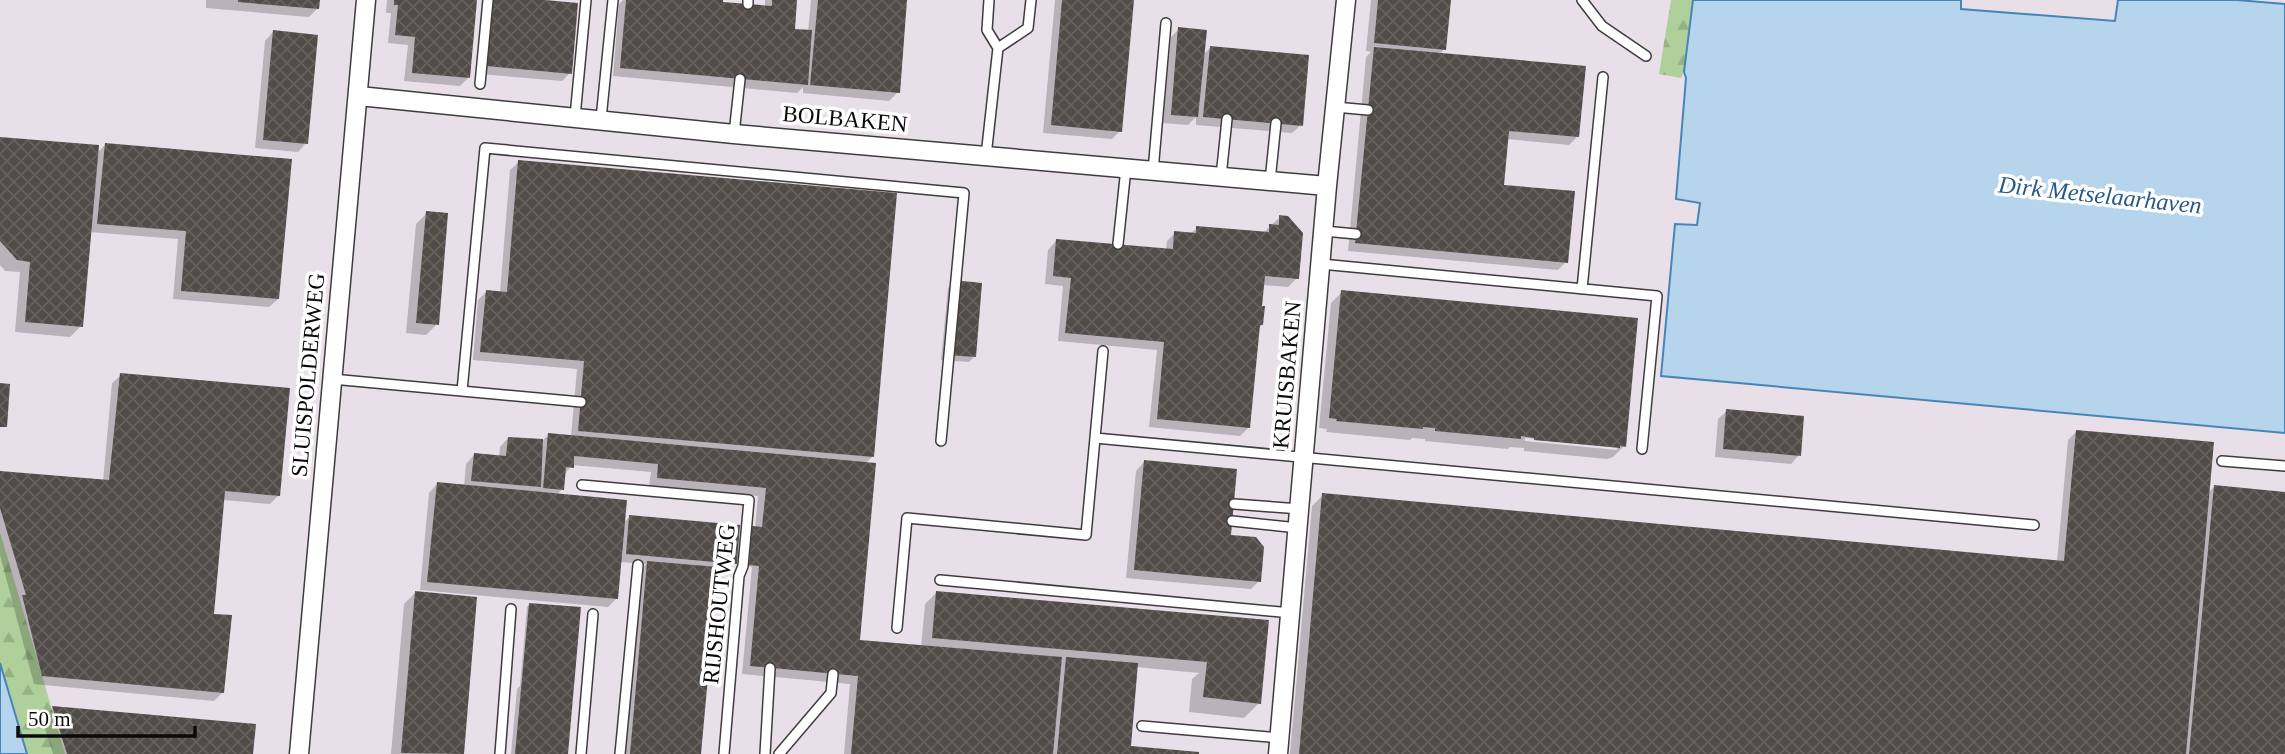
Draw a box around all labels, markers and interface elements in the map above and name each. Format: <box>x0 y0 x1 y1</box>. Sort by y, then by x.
street label: BOLBAKEN <box>782 101 909 137</box>
water label: Dirk Metselaarhaven <box>1996 171 2203 219</box>
street label: SLUISPOLDERWEG <box>287 272 329 478</box>
street label: KRUISBAKEN <box>1268 300 1306 450</box>
street label: RIJSHOUTWEG <box>698 523 740 685</box>
scale bar <box>18 694 194 738</box>
text: 50 m <box>28 707 71 731</box>

